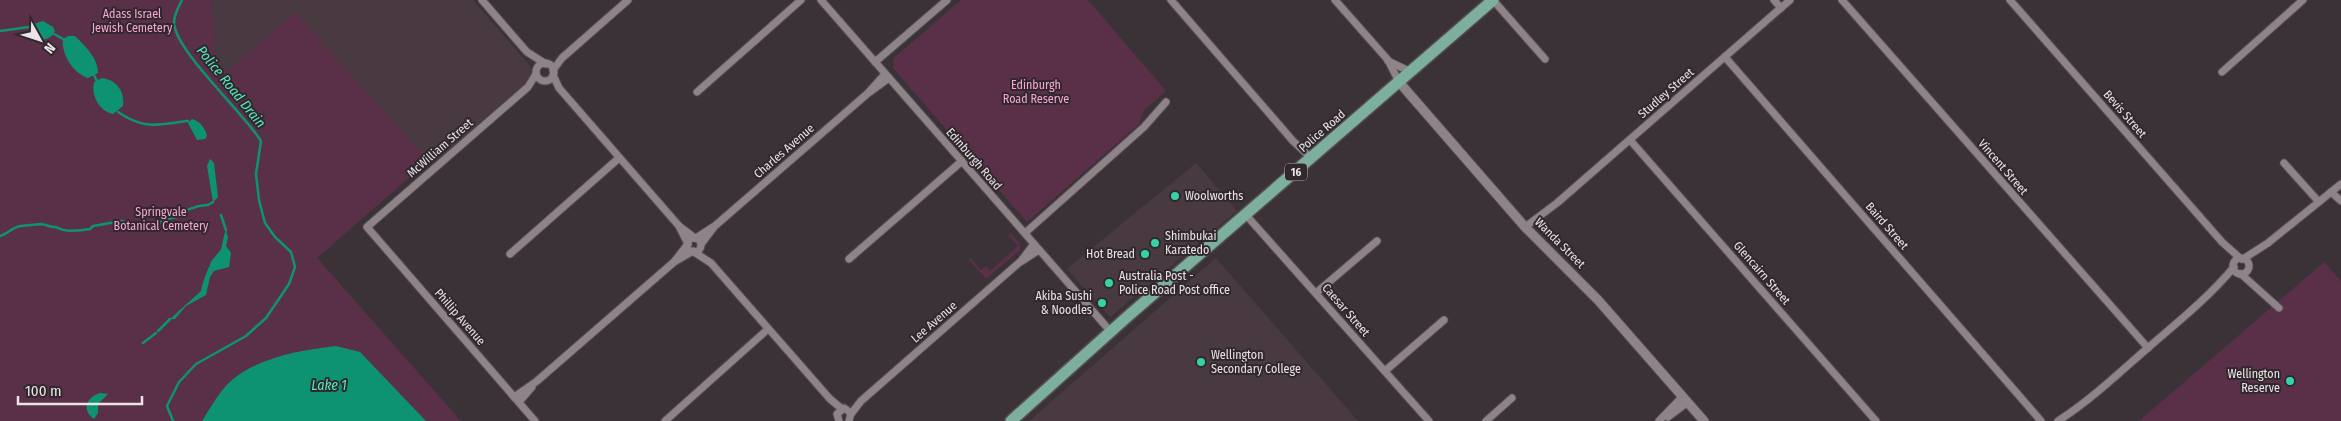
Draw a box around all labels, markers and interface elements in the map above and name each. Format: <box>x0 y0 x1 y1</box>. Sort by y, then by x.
park label: Adass Israel Jewish Cemetery <box>92 7 173 35</box>
north arrow <box>15 15 65 65</box>
text: N <box>40 39 59 57</box>
water label: Police Road Drain <box>193 43 269 131</box>
street label: Studley Street <box>1635 65 1697 121</box>
park label: Edinburgh Road Reserve <box>1003 78 1069 106</box>
street label: Bevis Street <box>2101 87 2149 141</box>
street label: Police Road <box>1296 107 1348 155</box>
street label: McWilliam Street <box>404 116 476 180</box>
street label: Charles Avenue <box>751 121 817 181</box>
street label: Edinburgh Road <box>943 125 1005 193</box>
street label: Vincent Street <box>1975 136 2031 198</box>
road number: 16 <box>1285 163 1307 180</box>
place label: Woolworths <box>1185 189 1243 203</box>
marker: Woolworths <box>1169 190 1181 202</box>
street label: Baird Street <box>1863 199 1911 253</box>
park label: Springvale Botanical Cemetery <box>114 205 209 233</box>
street label: Wanda Street <box>1532 215 1588 271</box>
place label: Shimbukai Karatedo <box>1165 229 1217 257</box>
marker: Shimbukai Karatedo <box>1149 237 1161 249</box>
street label: Glencairn Street <box>1731 239 1793 307</box>
place label: Hot Bread <box>1086 247 1135 261</box>
marker: Hot Bread <box>1139 248 1151 260</box>
place label: Australia Post - Police Road Post office <box>1119 269 1230 297</box>
marker: Australia Post - Police Road Post office <box>1103 277 1115 289</box>
street label: Caesar Street <box>1319 281 1373 339</box>
street label: Phillip Avenue <box>432 286 488 348</box>
place label: Akiba Sushi & Noodles <box>1035 289 1092 317</box>
marker: Akiba Sushi & Noodles <box>1096 297 1108 309</box>
street label: Lee Avenue <box>908 298 960 346</box>
place label: Wellington Secondary College <box>1211 348 1301 376</box>
marker: Wellington Secondary College <box>1195 356 1207 368</box>
place label: Wellington Reserve <box>2227 367 2280 395</box>
scale bar <box>18 374 141 406</box>
marker: Wellington Reserve <box>2284 375 2296 387</box>
water label: Lake 1 <box>311 377 347 394</box>
text: 100 m <box>25 382 62 400</box>

